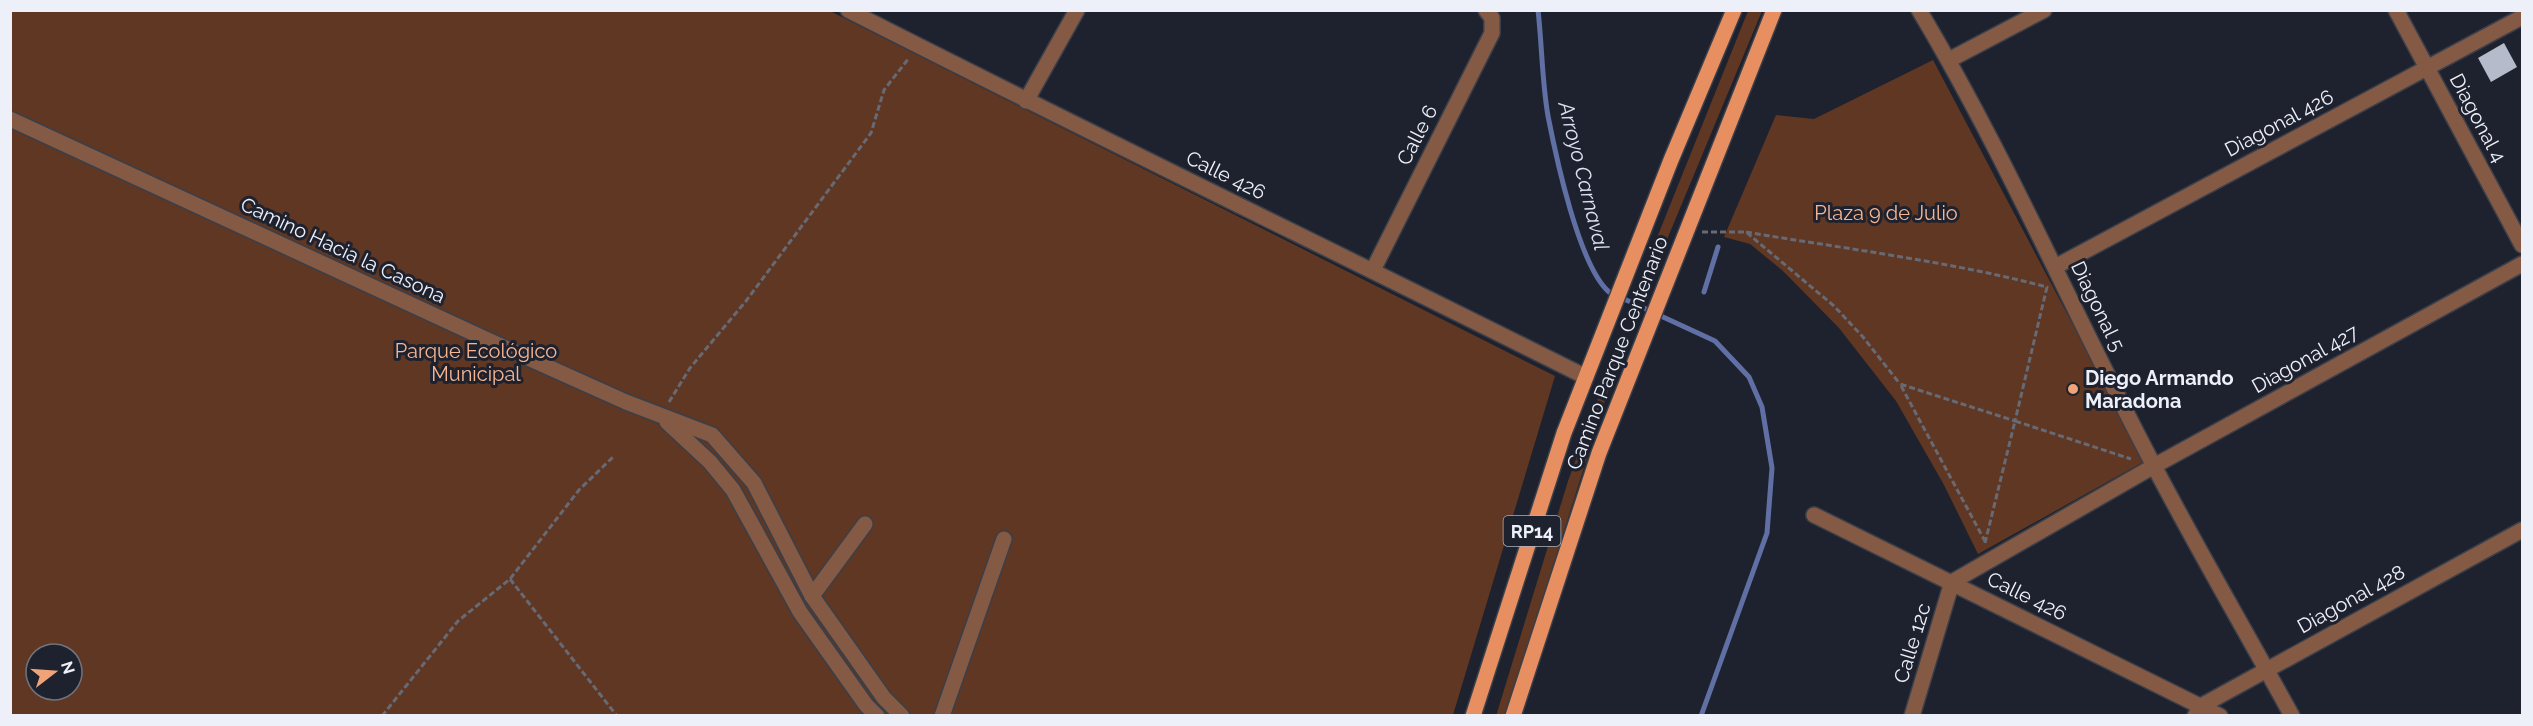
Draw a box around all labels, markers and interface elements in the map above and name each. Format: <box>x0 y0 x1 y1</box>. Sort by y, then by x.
street label: Diagonal 4 <box>2445 69 2511 167</box>
street label: Diagonal 426 <box>2221 84 2337 162</box>
water label: Arroyo Carnaval <box>1553 98 1615 253</box>
street label: Calle 6 <box>1392 101 1442 169</box>
street label: Calle 426 <box>1182 145 1270 205</box>
street label: Camino Hacia la Casona <box>237 192 449 308</box>
park label: Plaza 9 de Julio <box>1814 201 1958 225</box>
street label: Camino Parque Centenario <box>1561 233 1673 473</box>
street label: Diagonal 5 <box>2066 257 2130 355</box>
street label: Diagonal 427 <box>2247 320 2363 398</box>
park label: Parque Ecológico Municipal <box>395 339 557 386</box>
place label: Diego Armando Maradona <box>2085 366 2234 413</box>
marker: Diego Armando Maradona <box>2066 382 2080 396</box>
road number: RP14 <box>1504 516 1561 546</box>
street label: Diagonal 428 <box>2293 560 2409 638</box>
street label: Calle 426 <box>1983 566 2071 626</box>
street label: Calle 12c <box>1888 600 1936 686</box>
north arrow <box>24 642 84 702</box>
text: N <box>57 659 79 676</box>

